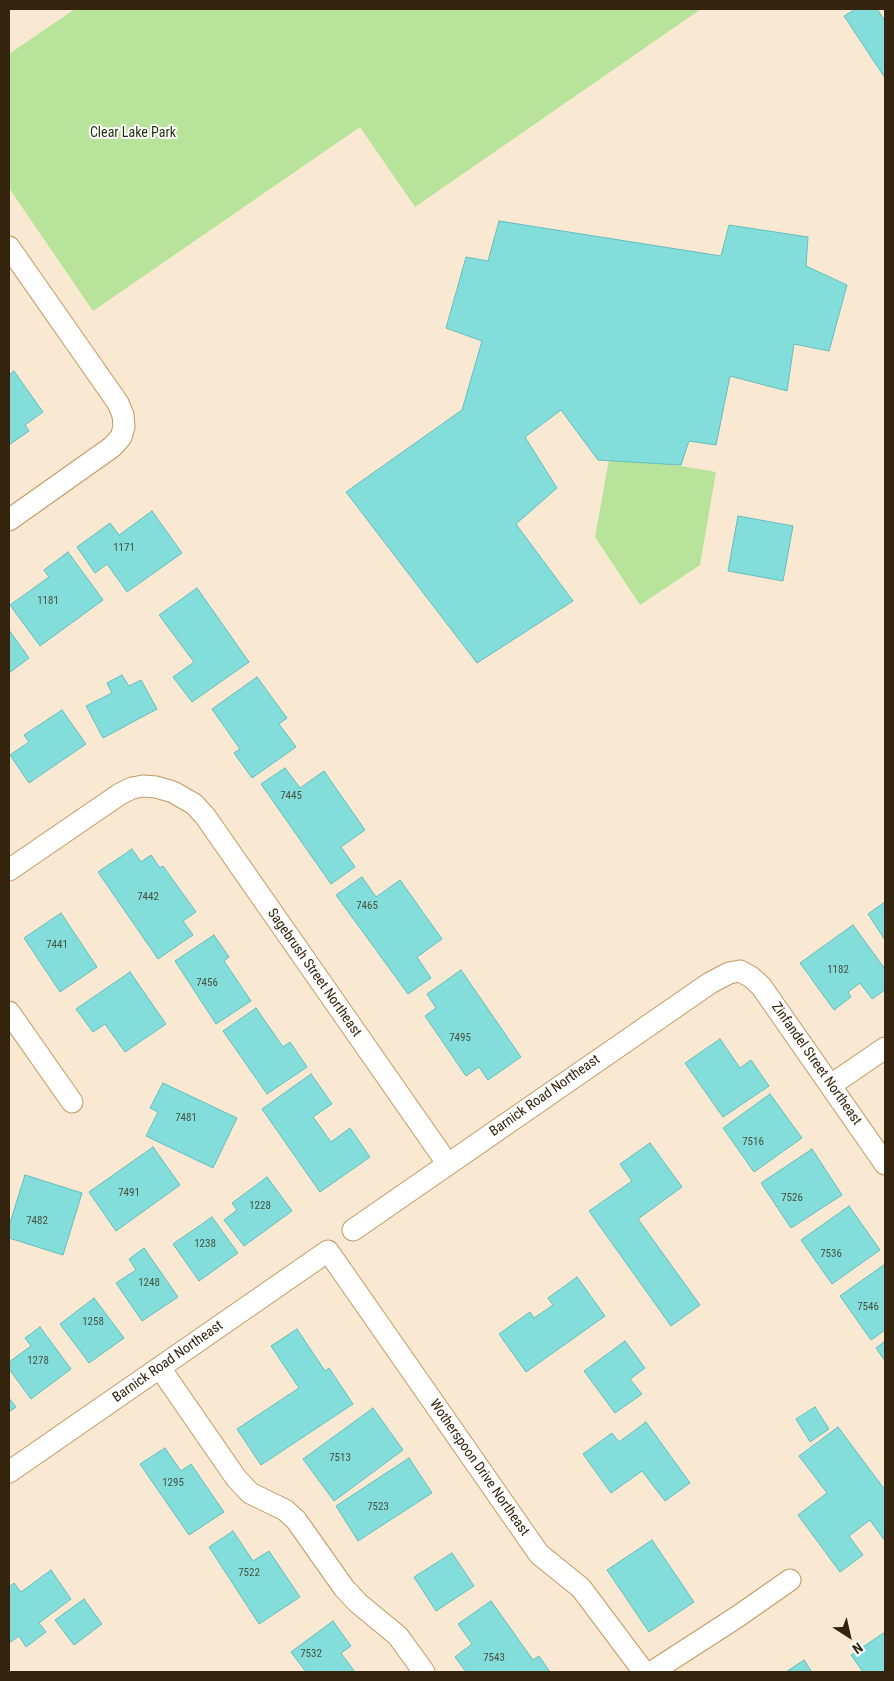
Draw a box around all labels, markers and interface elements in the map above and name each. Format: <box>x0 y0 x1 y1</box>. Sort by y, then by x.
park label: Clear Lake Park <box>90 125 176 141</box>
house number: 1171 <box>113 541 135 555</box>
house number: 1181 <box>37 594 59 608</box>
house number: 7445 <box>280 789 302 803</box>
house number: 7442 <box>137 890 159 904</box>
house number: 7465 <box>356 899 378 913</box>
street label: Sagebrush Street Northeast <box>263 906 365 1040</box>
house number: 7441 <box>46 938 68 952</box>
house number: 1182 <box>827 963 849 977</box>
house number: 7456 <box>196 976 218 990</box>
street label: Zinfandel Street Northeast <box>767 999 865 1129</box>
house number: 7495 <box>449 1031 471 1045</box>
street label: Barnick Road Northeast <box>487 1052 603 1140</box>
house number: 7481 <box>175 1111 197 1125</box>
house number: 7516 <box>742 1135 764 1149</box>
house number: 7491 <box>118 1186 140 1200</box>
house number: 7526 <box>781 1191 803 1205</box>
house number: 1228 <box>249 1199 271 1213</box>
house number: 7482 <box>26 1214 48 1228</box>
house number: 1238 <box>194 1237 216 1251</box>
house number: 7536 <box>820 1247 842 1261</box>
house number: 1248 <box>138 1276 160 1290</box>
house number: 7546 <box>857 1300 879 1314</box>
house number: 1258 <box>82 1315 104 1329</box>
street label: Barnick Road Northeast <box>110 1318 226 1406</box>
house number: 1278 <box>27 1354 49 1368</box>
street label: Wotherspoon Drive Northeast <box>425 1397 533 1539</box>
house number: 7513 <box>329 1451 351 1465</box>
house number: 1295 <box>162 1476 184 1490</box>
house number: 7523 <box>367 1500 389 1514</box>
house number: 7522 <box>238 1566 260 1580</box>
north arrow <box>824 1611 874 1661</box>
text: N <box>850 1639 866 1657</box>
house number: 7532 <box>300 1647 322 1661</box>
house number: 7543 <box>483 1651 505 1665</box>

